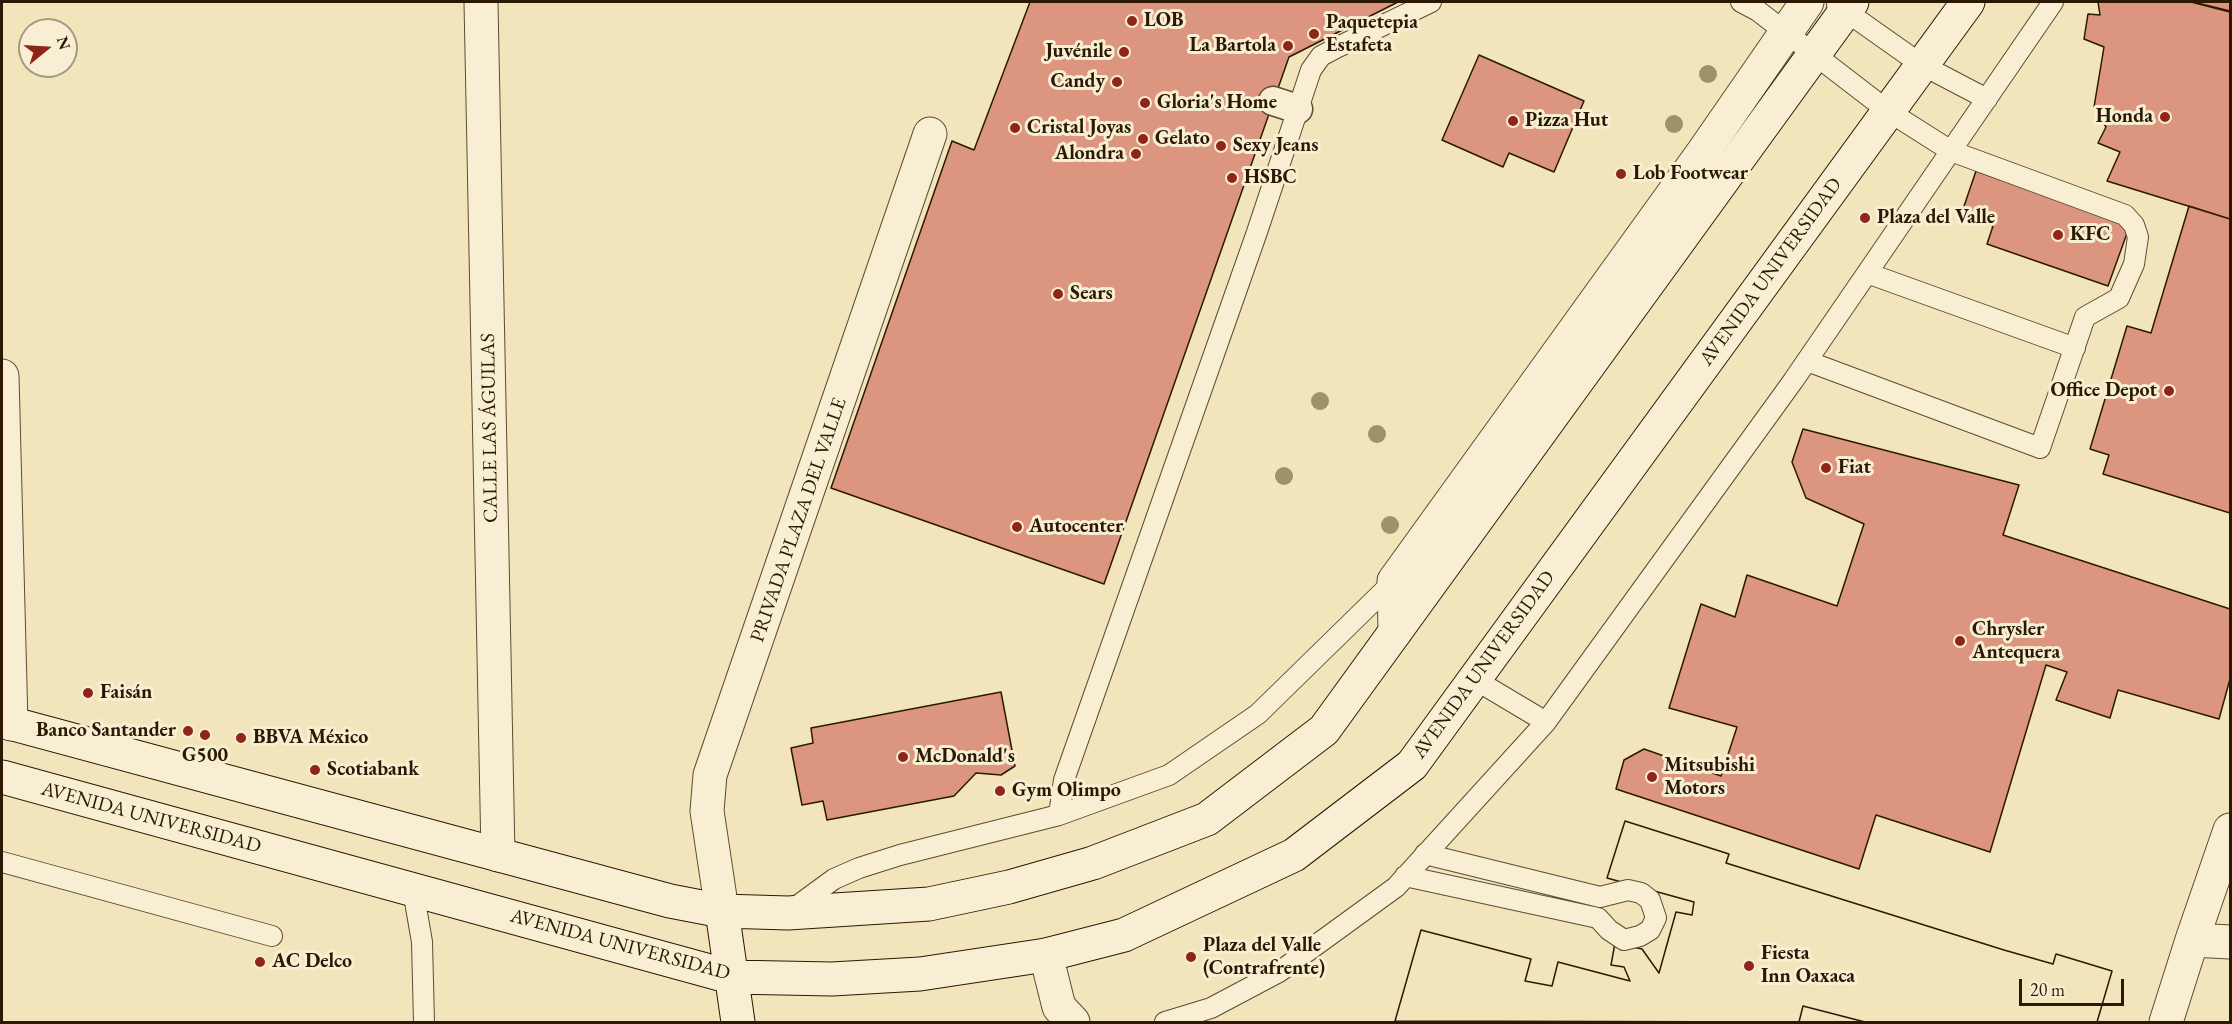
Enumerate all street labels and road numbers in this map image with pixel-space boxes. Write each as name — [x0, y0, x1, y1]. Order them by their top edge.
street label: AVENIDA UNIVERSIDAD — [1695, 173, 1847, 371]
street label: CALLE LAS ÁGUILAS — [476, 333, 504, 523]
street label: PRIVADA PLAZA DEL VALLE — [746, 395, 852, 645]
street label: AVENIDA UNIVERSIDAD — [1408, 566, 1560, 764]
street label: AVENIDA UNIVERSIDAD — [38, 777, 264, 859]
street label: AVENIDA UNIVERSIDAD — [507, 904, 733, 986]

